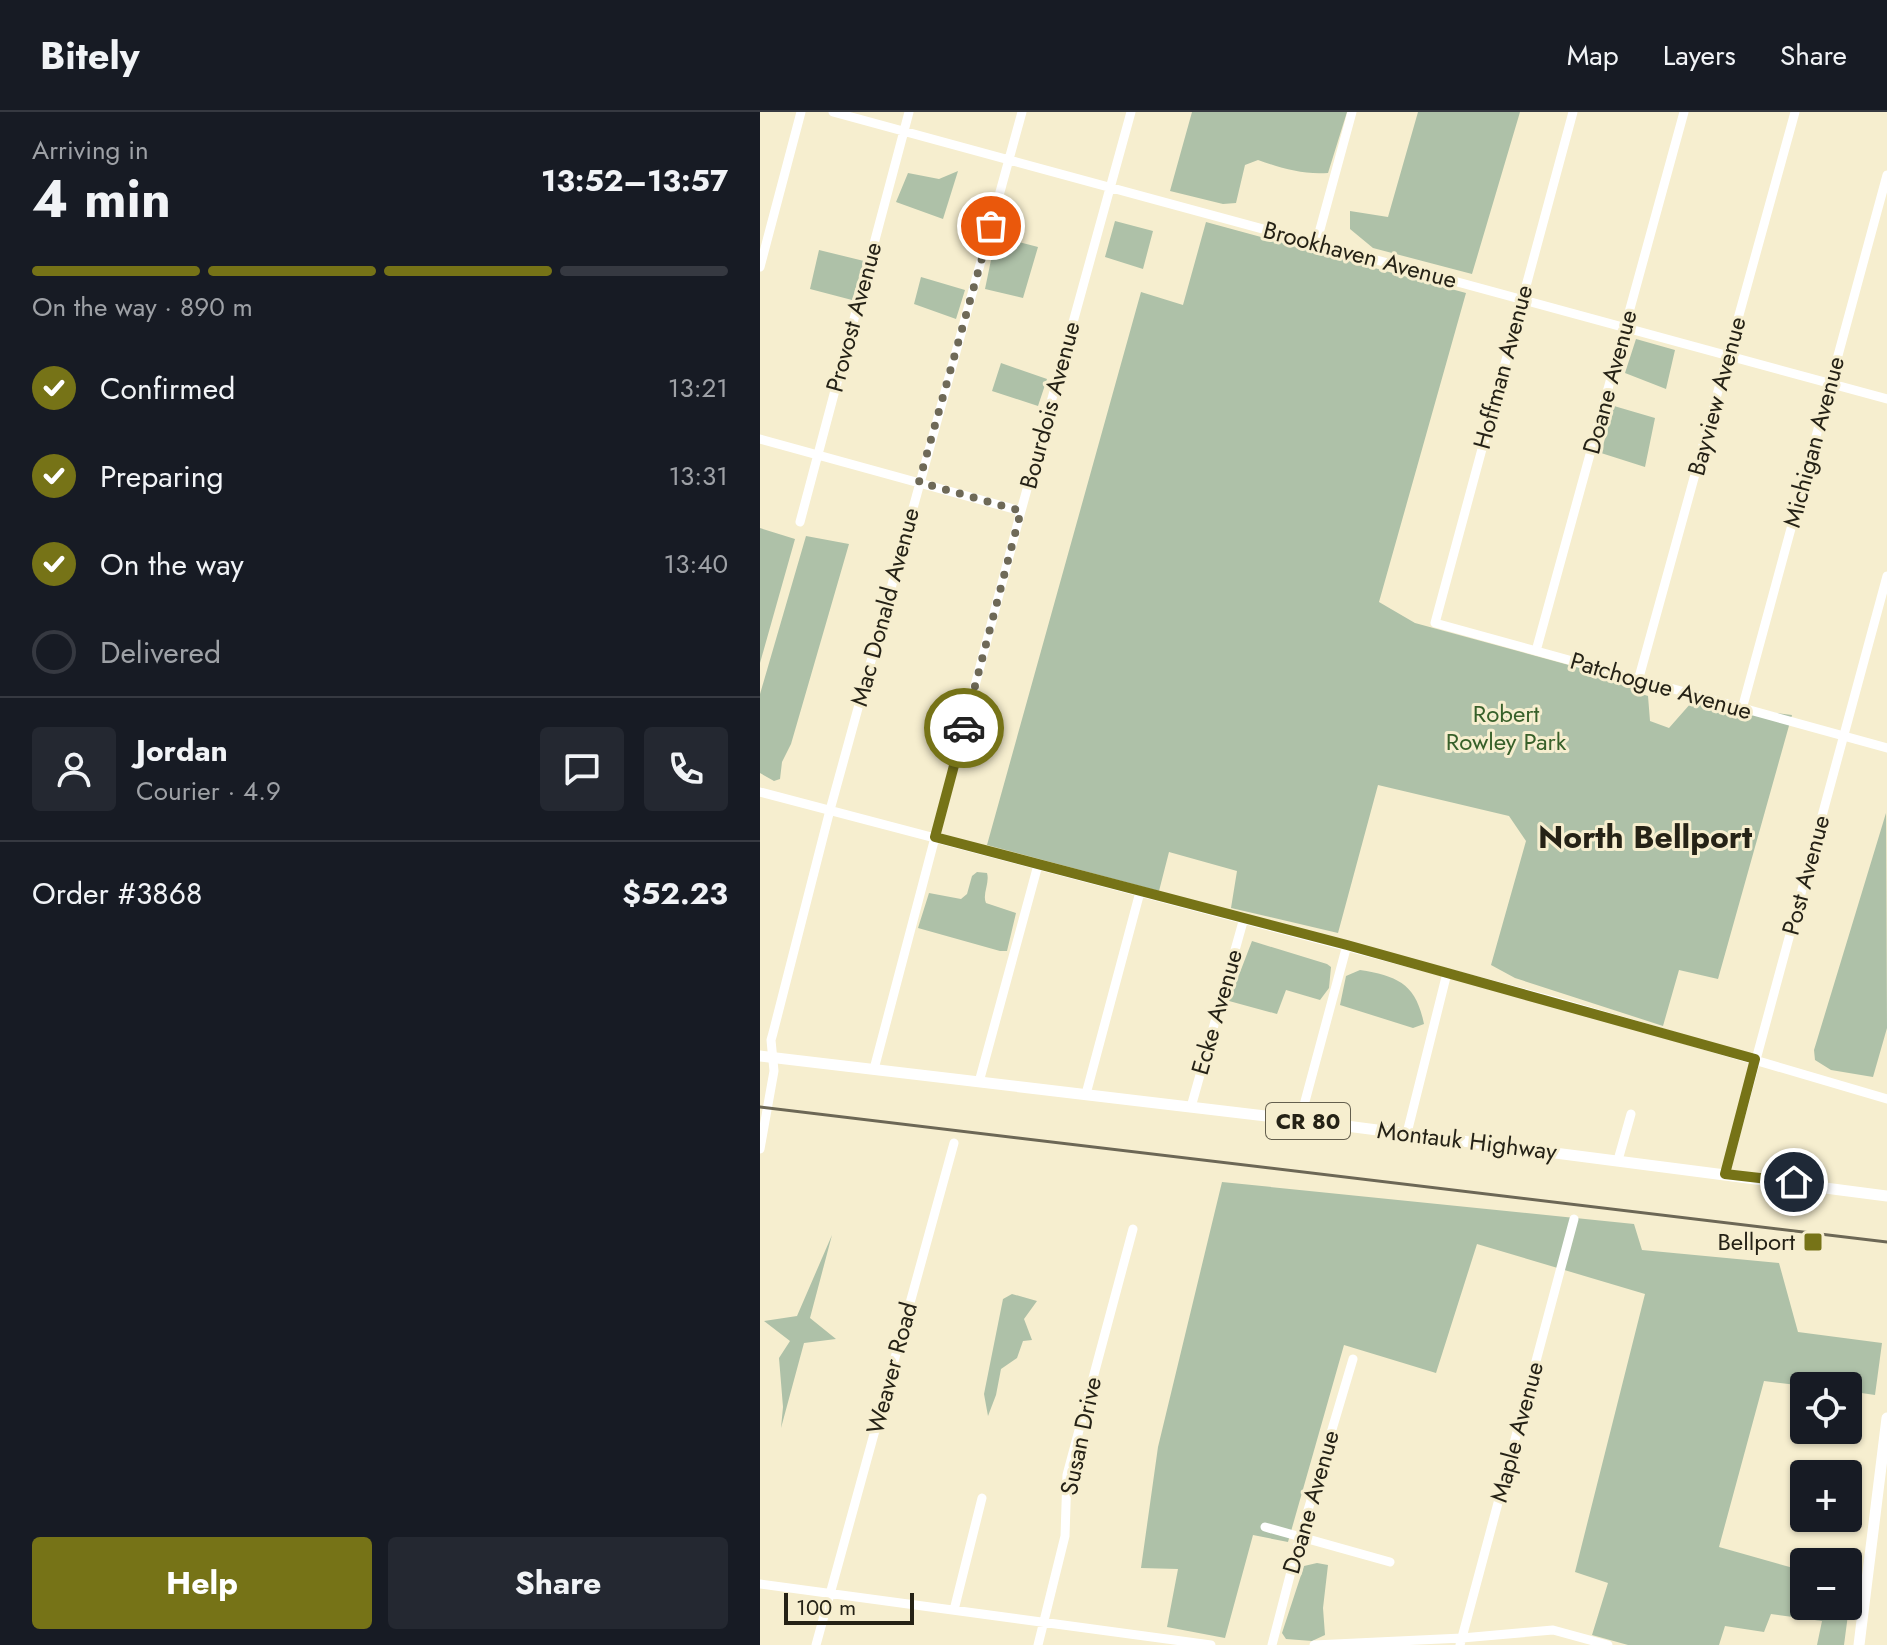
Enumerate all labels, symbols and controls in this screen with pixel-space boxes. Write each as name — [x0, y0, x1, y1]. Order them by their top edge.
text: Bitely — [40, 28, 140, 83]
text: Map — [1567, 35, 1619, 76]
text: Layers — [1663, 35, 1736, 76]
text: Share — [1780, 35, 1847, 76]
text: Arriving in — [32, 131, 149, 169]
text: 13:52–13:57 — [541, 159, 728, 202]
text: 4 min — [32, 161, 171, 237]
pin — [957, 192, 1025, 260]
icon: bag — [969, 204, 1013, 248]
street label: Brookhaven Avenue — [1259, 212, 1461, 297]
street label: Provost Avenue — [817, 238, 890, 396]
street label: Hoffman Avenue — [1464, 281, 1541, 453]
text: On the way · 890 m — [32, 288, 253, 326]
street label: Doane Avenue — [1573, 306, 1646, 458]
street label: Bayview Avenue — [1678, 313, 1755, 479]
street label: Bourdois Avenue — [1010, 317, 1089, 492]
street label: Michigan Avenue — [1774, 352, 1853, 531]
icon: check — [32, 366, 76, 410]
text: Confirmed — [100, 367, 235, 410]
text: 13:21 — [668, 369, 728, 407]
icon: check — [32, 454, 76, 498]
text: Preparing — [100, 455, 224, 498]
text: 13:31 — [668, 457, 728, 495]
street label: Mac Donald Avenue — [841, 504, 928, 710]
icon: check — [32, 542, 76, 586]
text: On the way — [100, 543, 244, 586]
text: 13:40 — [664, 545, 728, 583]
text: Delivered — [100, 631, 221, 674]
street label: Patchogue Avenue — [1566, 643, 1756, 728]
courier — [924, 688, 1004, 768]
park label: Robert Rowley Park — [1446, 696, 1567, 759]
icon: car — [942, 706, 986, 750]
button: person — [32, 727, 116, 811]
button: chat — [540, 727, 624, 811]
button: phone — [644, 727, 728, 811]
text: Jordan — [136, 729, 228, 772]
text: Courier · 4.9 — [136, 772, 281, 810]
street label: Post Avenue — [1773, 811, 1838, 939]
district label: North Bellport — [1538, 814, 1753, 860]
text: Order #3868 — [32, 872, 202, 915]
text: $52.23 — [622, 872, 728, 915]
street label: Ecke Avenue — [1182, 945, 1251, 1079]
road number: CR 80 — [1266, 1103, 1350, 1139]
street label: Montauk Highway — [1375, 1112, 1559, 1169]
pin — [1760, 1148, 1828, 1216]
icon: home — [1772, 1160, 1816, 1204]
place label: Bellport — [1717, 1224, 1795, 1259]
marker: Bellport — [1802, 1231, 1824, 1253]
street label: Weaver Road — [857, 1298, 926, 1438]
street label: Maple Avenue — [1481, 1358, 1552, 1506]
map controls — [1790, 1372, 1862, 1620]
button: locate — [1790, 1372, 1862, 1444]
street label: Susan Drive — [1051, 1374, 1110, 1498]
street label: Doane Avenue — [1273, 1426, 1348, 1578]
button: + — [1790, 1460, 1862, 1532]
button: Help — [32, 1537, 372, 1629]
button: Share — [388, 1537, 728, 1629]
button: − — [1790, 1548, 1862, 1620]
scale bar — [784, 1589, 914, 1625]
text: 100 m — [796, 1591, 856, 1623]

